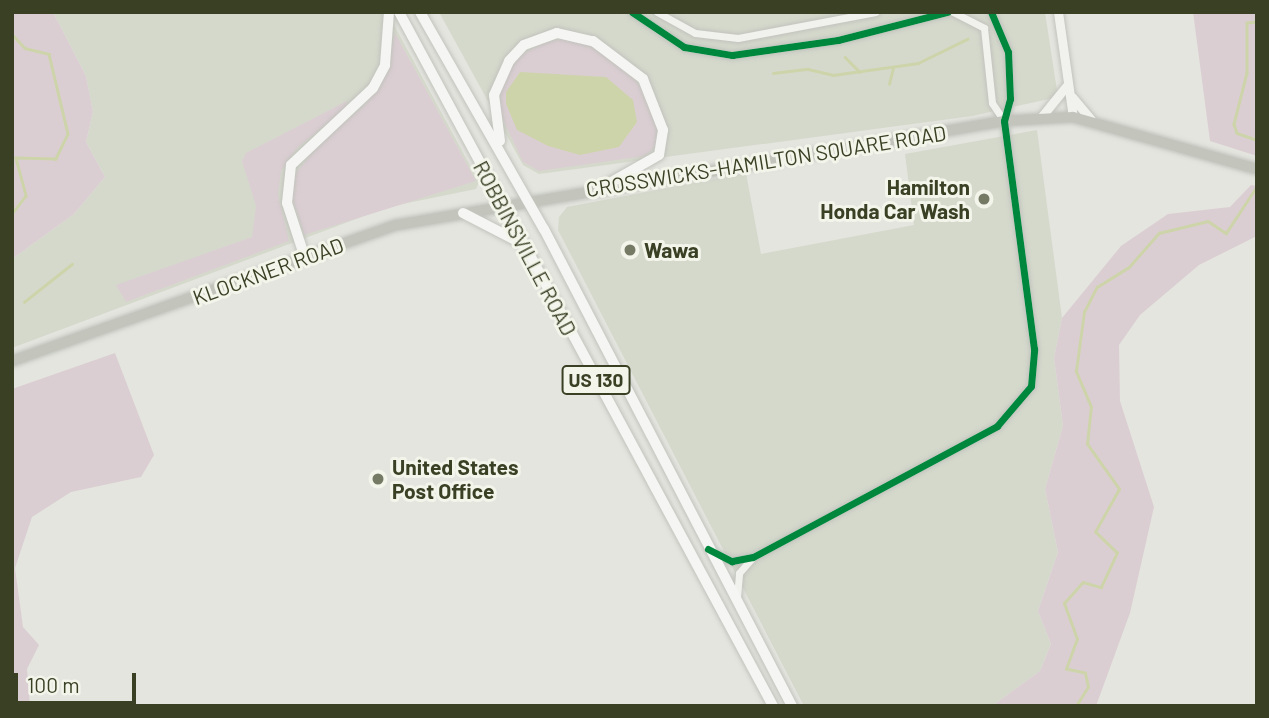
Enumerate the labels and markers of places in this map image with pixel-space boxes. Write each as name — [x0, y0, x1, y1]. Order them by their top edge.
place label: Hamilton Honda Car Wash — [820, 174, 970, 224]
marker: Hamilton Honda Car Wash — [976, 191, 992, 207]
place label: Wawa — [644, 237, 699, 263]
marker: Wawa — [622, 242, 638, 258]
place label: United States Post Office — [392, 454, 518, 504]
marker: United States Post Office — [370, 471, 386, 487]

